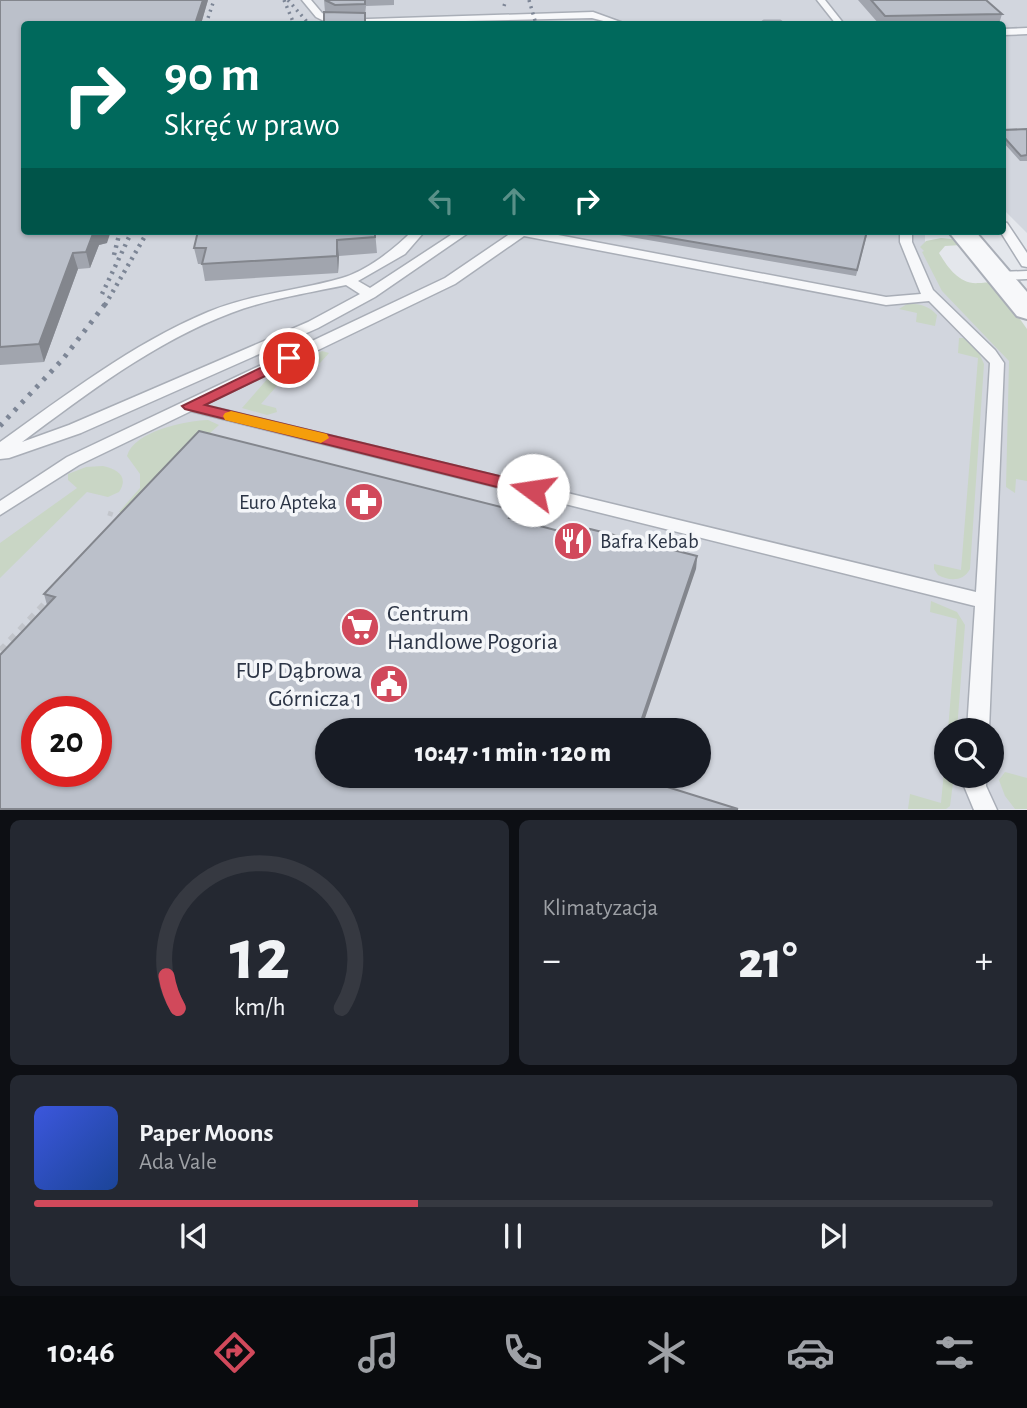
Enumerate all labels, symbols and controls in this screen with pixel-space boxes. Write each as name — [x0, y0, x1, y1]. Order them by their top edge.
icon: right — [49, 49, 140, 140]
text: 90 m — [164, 51, 260, 100]
text: Skręć w prawo — [164, 109, 340, 141]
icon: left — [422, 182, 460, 220]
icon: ahead — [495, 182, 533, 220]
icon: right — [568, 182, 606, 220]
pin — [259, 328, 319, 388]
icon: arrive — [270, 339, 308, 377]
position arrow — [496, 453, 570, 527]
pharmacy icon: Euro Apteka — [343, 481, 385, 523]
place label: Euro Apteka — [239, 492, 337, 513]
restaurant icon: Bafra Kebab — [552, 520, 594, 562]
place label: Bafra Kebab — [600, 531, 699, 552]
place label: Centrum Handlowe Pogoria — [387, 602, 558, 654]
supermarket icon: Centrum Handlowe Pogoria — [339, 606, 381, 648]
place label: FUP Dąbrowa Górnicza 1 — [235, 659, 362, 711]
public building icon: FUP Dąbrowa Górnicza 1 — [368, 663, 410, 705]
speed limit sign: 20 — [21, 696, 112, 787]
map controls — [934, 718, 1004, 788]
button: search — [934, 718, 1004, 788]
text: 10:47 · 1 min · 120 m — [415, 740, 611, 766]
text: Klimatyzacja — [543, 897, 658, 920]
text: 12 — [229, 921, 290, 994]
text: 21° — [738, 935, 797, 987]
text: − — [543, 942, 561, 980]
text: + — [975, 942, 993, 980]
text: km/h — [233, 995, 285, 1020]
text: Paper Moons — [139, 1120, 274, 1146]
text: Ada Vale — [139, 1151, 217, 1174]
icon: previous — [175, 1217, 213, 1255]
icon: pause — [494, 1217, 532, 1255]
icon: next — [814, 1217, 852, 1255]
icon: directions — [210, 1328, 259, 1377]
icon: music — [354, 1328, 403, 1377]
icon: phone — [498, 1328, 547, 1377]
icon: climate — [642, 1328, 691, 1377]
icon: car — [786, 1328, 835, 1377]
icon: filters — [930, 1328, 979, 1377]
text: 10:46 — [48, 1336, 115, 1368]

